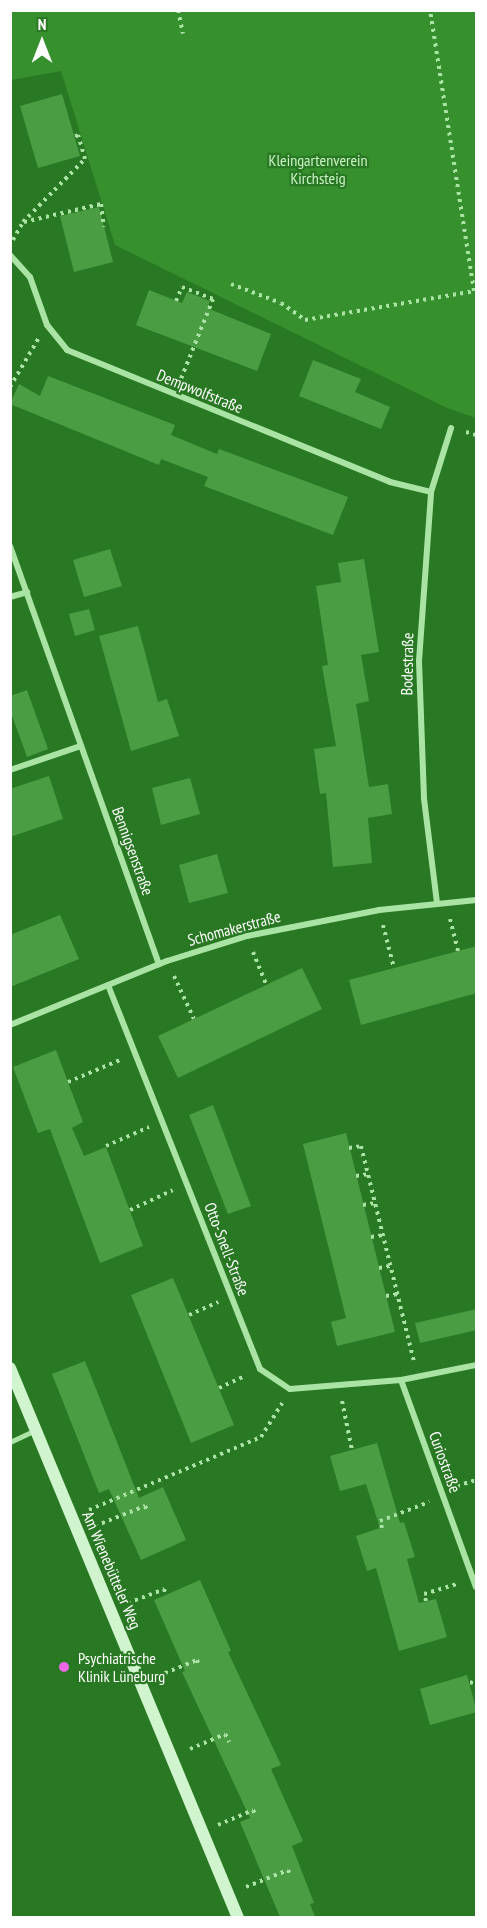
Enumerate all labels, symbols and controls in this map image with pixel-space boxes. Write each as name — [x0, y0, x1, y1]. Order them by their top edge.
north arrow — [12, 12, 72, 72]
text: N — [38, 14, 46, 34]
park label: Kleingartenverein Kirchsteig — [268, 150, 368, 188]
street label: Dempwolfstraße — [154, 365, 246, 417]
street label: Bodestraße — [397, 632, 417, 696]
street label: Bennigsenstraße — [108, 804, 158, 898]
street label: Schomakerstraße — [185, 906, 283, 950]
street label: Otto-Snell-Straße — [200, 1200, 254, 1298]
street label: Curiostraße — [425, 1429, 465, 1495]
street label: Am Wienebütteler Weg — [78, 1508, 146, 1632]
place label: Psychiatrische Klinik Lüneburg — [78, 1648, 166, 1686]
marker: Psychiatrische Klinik Lüneburg — [55, 1658, 73, 1676]

